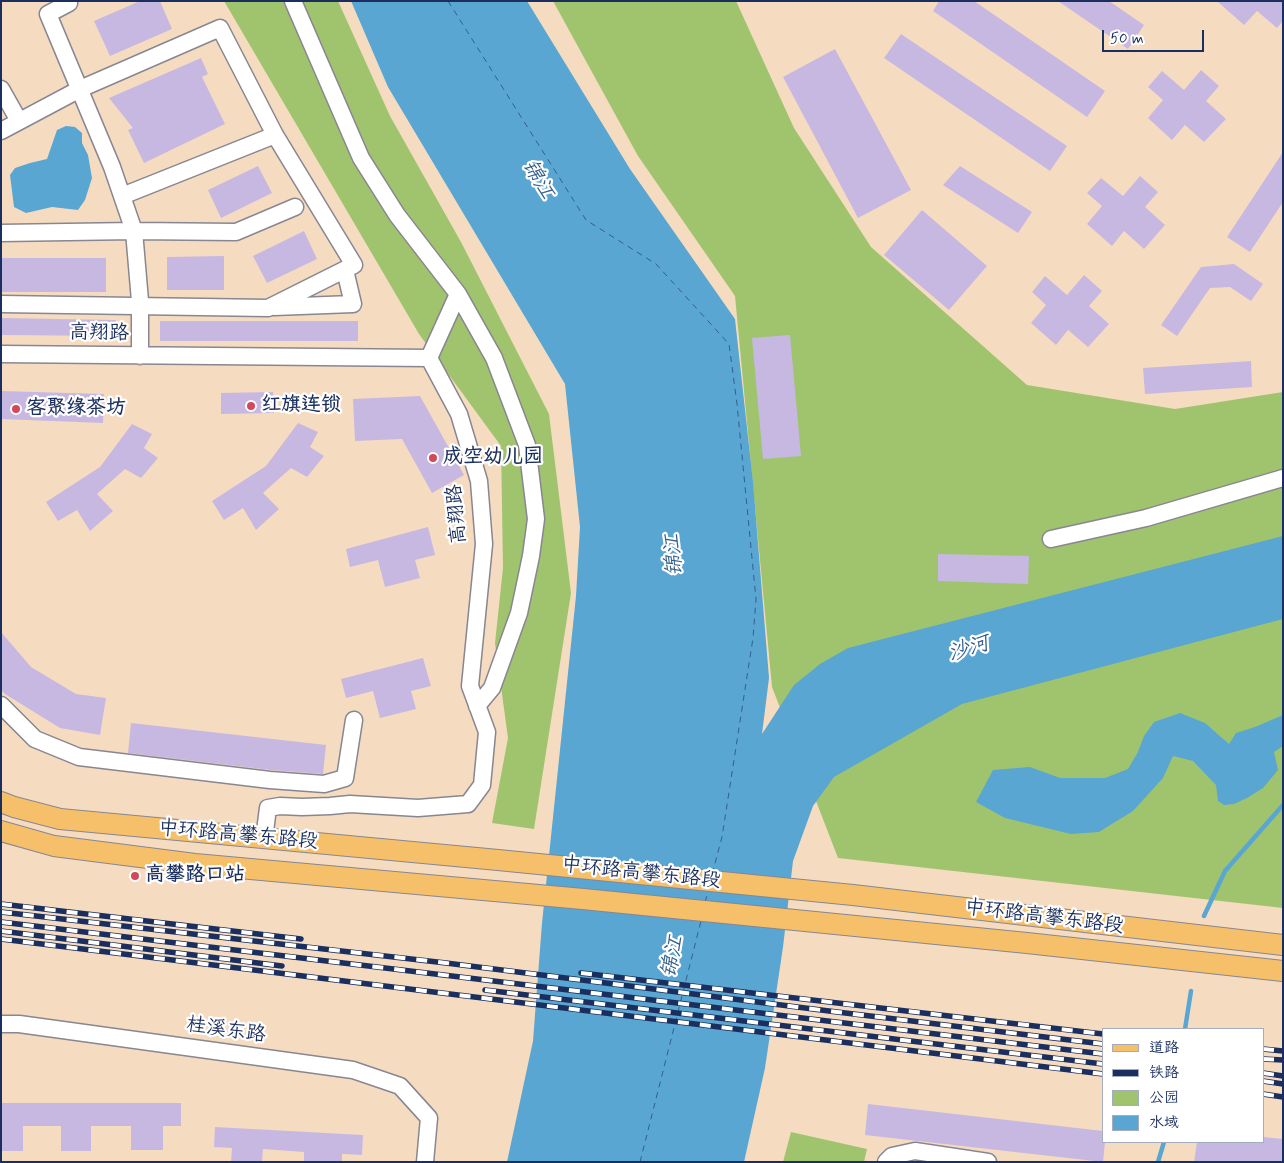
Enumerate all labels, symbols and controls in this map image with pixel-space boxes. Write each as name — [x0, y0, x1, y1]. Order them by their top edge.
scale bar — [1104, 20, 1206, 52]
text: 50 m — [1110, 29, 1144, 49]
water label: 锦江 — [515, 156, 559, 204]
street label: 高翔路 — [69, 321, 129, 347]
place label: 红旗连锁 — [261, 394, 341, 418]
place label: 客聚缘茶坊 — [26, 397, 126, 421]
marker: 红旗连锁 — [245, 400, 257, 412]
marker: 客聚缘茶坊 — [10, 403, 22, 415]
place label: 成空幼儿园 — [443, 446, 543, 470]
marker: 成空幼儿园 — [427, 452, 439, 464]
street label: 高翔路 — [443, 483, 473, 545]
water label: 锦江 — [661, 533, 689, 577]
water label: 沙河 — [945, 632, 993, 668]
street label: 中环路高攀东路段 — [157, 817, 319, 855]
street label: 中环路高攀东路段 — [560, 854, 722, 894]
place label: 高攀路口站 — [145, 864, 245, 888]
marker: 高攀路口站 — [129, 870, 141, 882]
street label: 中环路高攀东路段 — [963, 896, 1125, 940]
water label: 锦江 — [658, 934, 690, 980]
street label: 桂溪东路 — [185, 1014, 267, 1048]
legend — [1102, 1028, 1264, 1143]
text: 道路 — [1149, 1038, 1179, 1058]
text: 铁路 — [1149, 1063, 1179, 1083]
text: 公园 — [1149, 1088, 1179, 1108]
text: 水域 — [1149, 1113, 1179, 1133]

